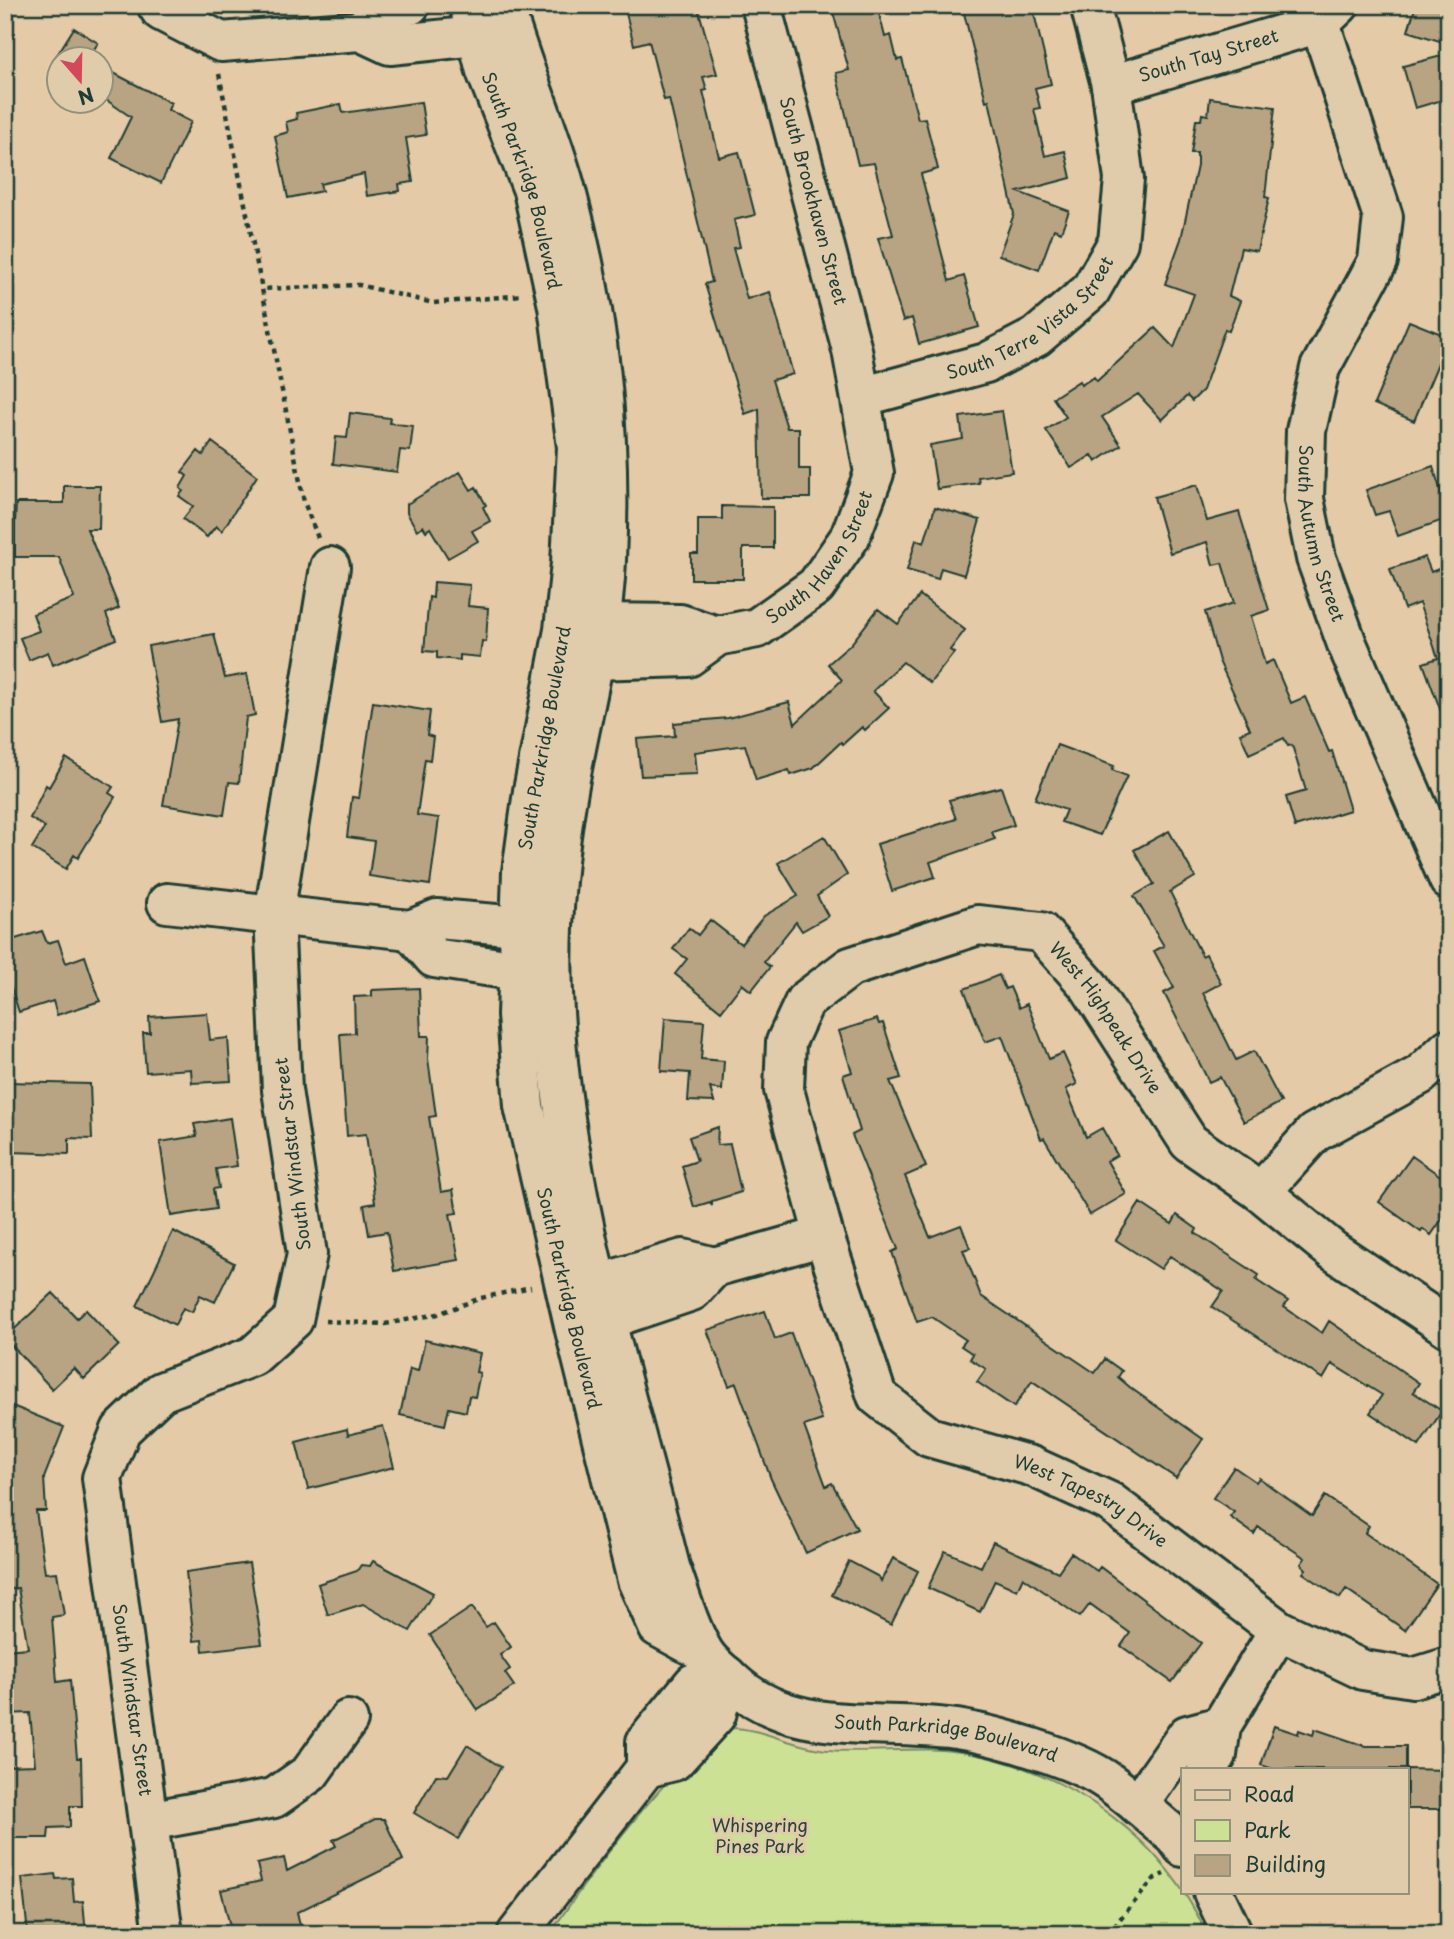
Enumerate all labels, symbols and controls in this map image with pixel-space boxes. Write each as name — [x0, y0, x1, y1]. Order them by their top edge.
street label: South Tay Street — [1135, 21, 1281, 88]
north arrow — [46, 46, 116, 116]
street label: South Parkridge Boulevard — [476, 68, 569, 292]
text: N — [74, 81, 98, 113]
street label: South Brookhaven Street — [774, 94, 855, 308]
street label: South Terre Vista Street — [943, 251, 1119, 385]
street label: South Autumn Street — [1292, 444, 1353, 625]
street label: South Haven Street — [760, 486, 878, 630]
street label: South Parkridge Boulevard — [511, 624, 577, 852]
street label: West Highpeak Drive — [1044, 935, 1169, 1098]
street label: South Windstar Street — [266, 1056, 317, 1252]
street label: South Parkridge Boulevard — [531, 1185, 609, 1412]
street label: West Tapestry Drive — [1011, 1447, 1174, 1553]
street label: South Windstar Street — [107, 1602, 160, 1798]
street label: South Parkridge Boulevard — [833, 1707, 1062, 1768]
legend — [1181, 1768, 1408, 1894]
text: Road — [1244, 1777, 1295, 1809]
park label: Whispering Pines Park — [712, 1811, 808, 1859]
text: Park — [1244, 1813, 1291, 1845]
text: Building — [1244, 1847, 1326, 1879]

